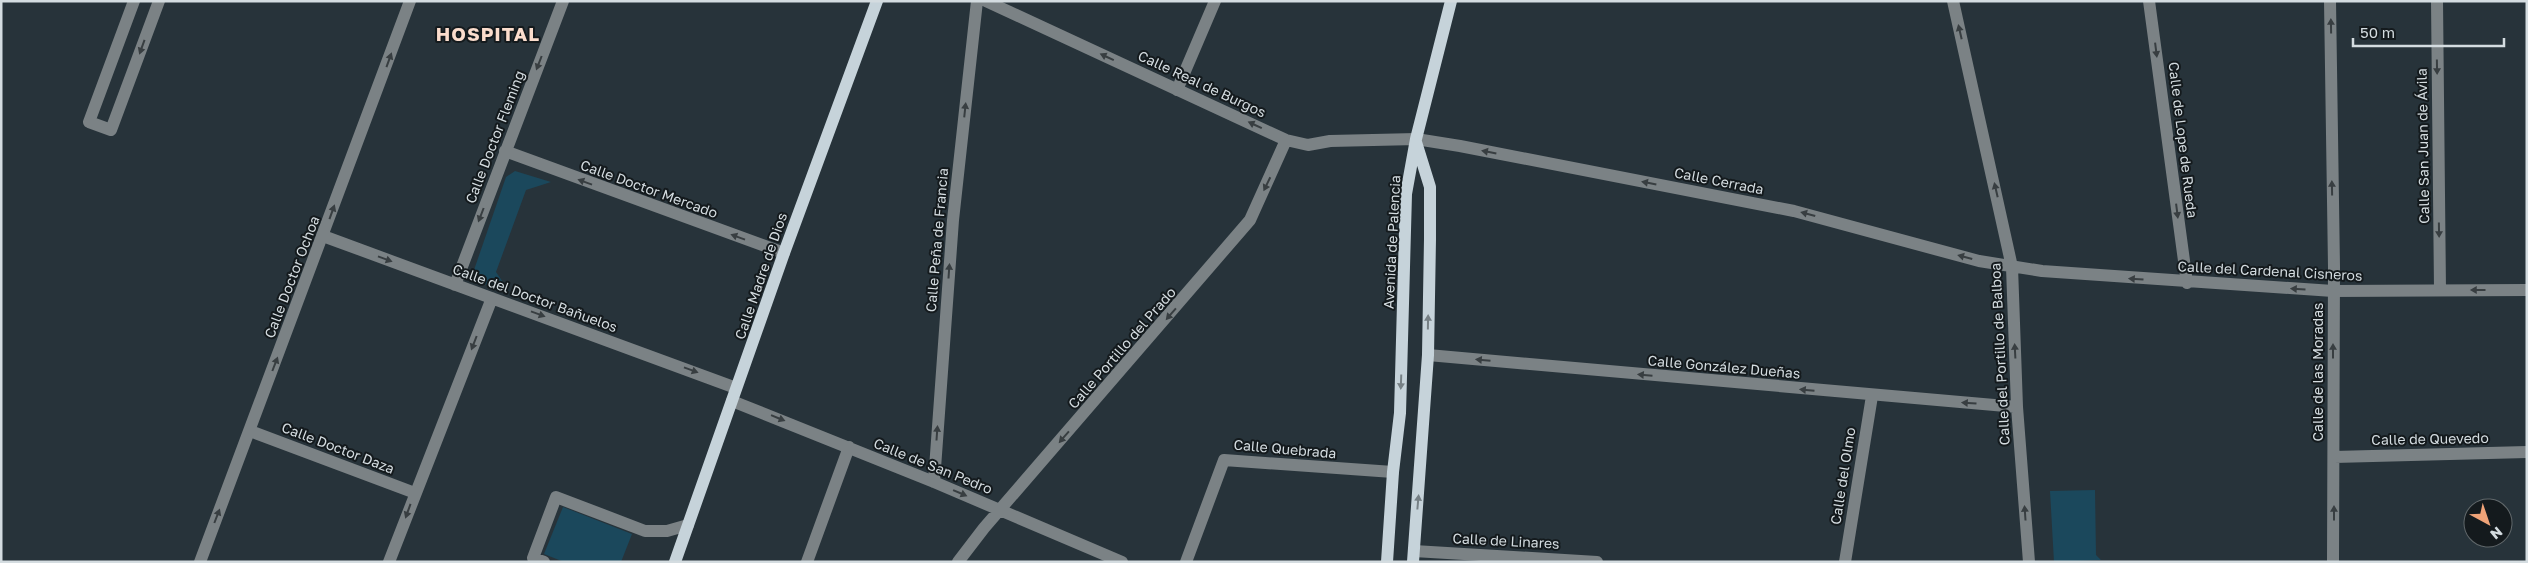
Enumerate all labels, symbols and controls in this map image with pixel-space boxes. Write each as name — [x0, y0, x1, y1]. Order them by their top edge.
scale bar — [2353, 15, 2504, 47]
one-way arrow — [2326, 17, 2334, 33]
district label: HOSPITAL — [436, 22, 540, 45]
text: 50 m — [2360, 23, 2395, 41]
one-way arrow — [1956, 24, 1964, 39]
one-way arrow — [138, 40, 146, 55]
one-way arrow — [2152, 42, 2160, 58]
street label: Calle Real de Burgos — [1136, 46, 1269, 121]
one-way arrow — [385, 52, 393, 67]
one-way arrow — [1100, 53, 1114, 61]
one-way arrow — [535, 56, 543, 70]
one-way arrow — [2434, 60, 2442, 76]
street label: Calle de Lope de Rueda — [2165, 61, 2202, 219]
street label: Calle Doctor Fleming — [461, 68, 528, 206]
street label: Calle San Juan de Ávila — [2413, 68, 2432, 224]
one-way arrow — [961, 101, 969, 117]
one-way arrow — [1248, 121, 1262, 129]
one-way arrow — [1481, 147, 1497, 155]
street label: Calle Doctor Mercado — [578, 156, 720, 221]
street label: Calle Cerrada — [1673, 164, 1765, 198]
street label: Calle Peña de Francia — [922, 167, 951, 313]
street label: Avenida de Palencia — [1380, 175, 1403, 309]
one-way arrow — [578, 177, 593, 185]
one-way arrow — [1263, 177, 1271, 191]
one-way arrow — [1640, 178, 1656, 186]
one-way arrow — [2328, 180, 2336, 196]
one-way arrow — [1992, 183, 2000, 198]
one-way arrow — [2173, 203, 2181, 219]
one-way arrow — [328, 204, 336, 219]
one-way arrow — [477, 207, 484, 222]
street label: Calle Madre de Dios — [731, 210, 790, 341]
one-way arrow — [1800, 210, 1815, 218]
street label: Calle Doctor Ochoa — [260, 213, 323, 340]
one-way arrow — [2435, 222, 2443, 238]
one-way arrow — [730, 233, 745, 241]
one-way arrow — [1957, 253, 1972, 261]
one-way arrow — [378, 256, 393, 263]
street label: Calle del Cardenal Cisneros — [2177, 257, 2363, 284]
street label: Calle del Doctor Bañuelos — [450, 260, 620, 335]
street label: Calle del Portillo de Balboa — [1986, 262, 2013, 446]
one-way arrow — [945, 263, 953, 279]
one-way arrow — [2128, 274, 2144, 282]
street label: Calle Portillo del Prado — [1064, 284, 1179, 412]
one-way arrow — [2290, 285, 2306, 293]
one-way arrow — [2470, 286, 2486, 294]
street label: Calle de las Moradas — [2309, 302, 2326, 442]
one-way arrow — [1165, 308, 1177, 320]
one-way arrow — [531, 310, 546, 318]
one-way arrow — [1425, 314, 1433, 330]
one-way arrow — [470, 336, 478, 351]
one-way arrow — [2329, 342, 2337, 358]
one-way arrow — [2010, 343, 2018, 359]
street label: Calle González Dueñas — [1647, 351, 1801, 382]
one-way arrow — [1475, 356, 1491, 364]
one-way arrow — [272, 357, 279, 372]
one-way arrow — [683, 367, 698, 374]
one-way arrow — [1637, 371, 1653, 379]
one-way arrow — [1397, 374, 1405, 390]
one-way arrow — [1799, 386, 1815, 394]
one-way arrow — [1961, 399, 1977, 407]
one-way arrow — [770, 415, 785, 422]
street label: Calle Doctor Daza — [279, 418, 397, 477]
one-way arrow — [934, 425, 942, 441]
street label: Calle del Olmo — [1826, 426, 1859, 526]
street label: Calle de Quevedo — [2371, 429, 2489, 448]
one-way arrow — [1059, 430, 1070, 443]
street label: Calle de San Pedro — [871, 434, 995, 497]
street label: Calle Quebrada — [1233, 436, 1337, 461]
one-way arrow — [953, 489, 968, 497]
one-way arrow — [1414, 494, 1422, 510]
north arrow — [2463, 498, 2513, 548]
one-way arrow — [404, 503, 411, 518]
one-way arrow — [2021, 505, 2029, 521]
one-way arrow — [2330, 505, 2338, 521]
one-way arrow — [213, 508, 221, 523]
text: N — [2487, 523, 2506, 543]
street label: Calle de Linares — [1452, 529, 1560, 552]

